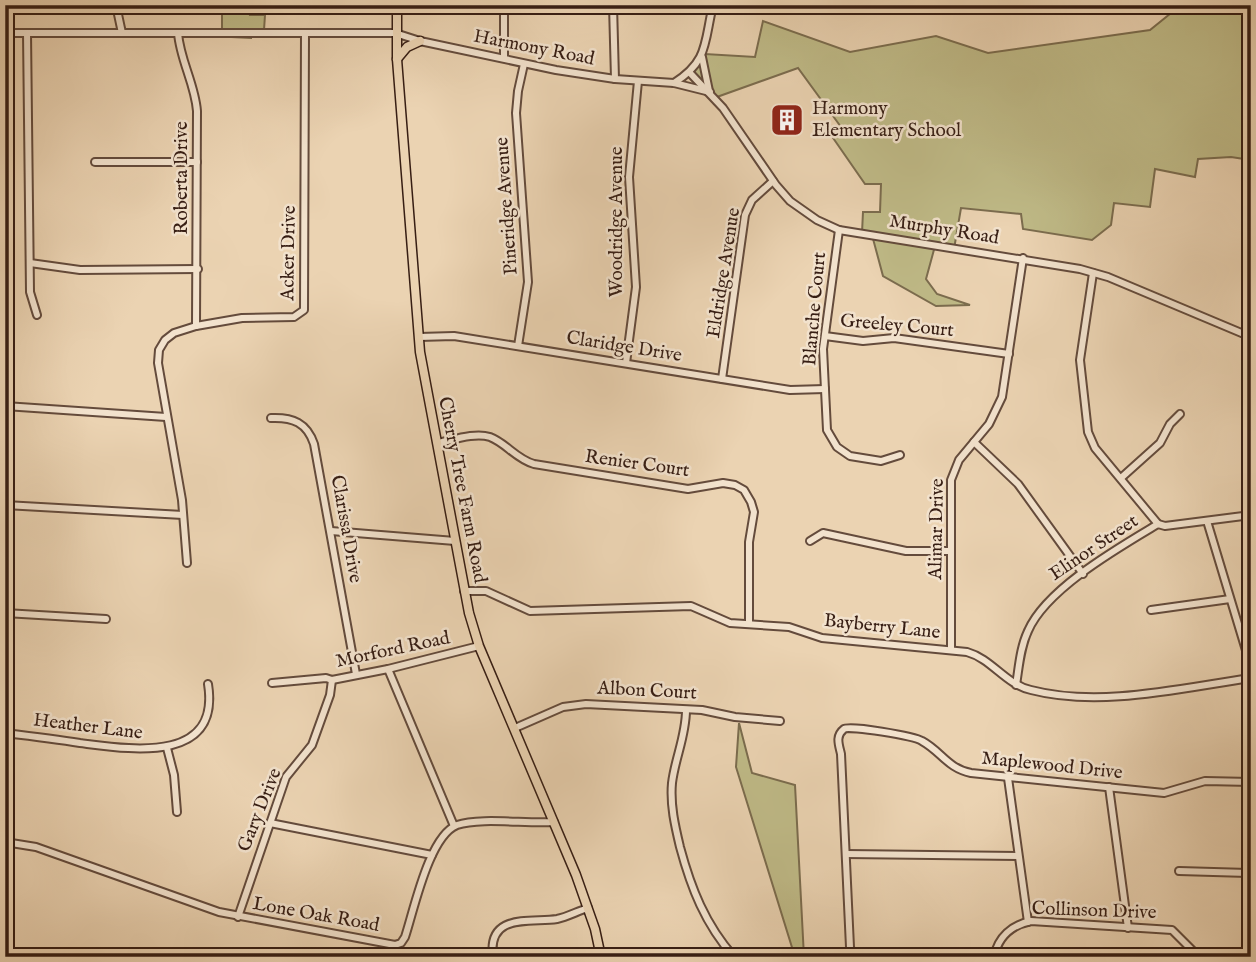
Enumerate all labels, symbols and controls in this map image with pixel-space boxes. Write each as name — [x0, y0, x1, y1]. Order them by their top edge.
street label: Harmony Road — [471, 25, 597, 72]
place label: Harmony Elementary School — [812, 97, 962, 143]
building icon: Harmony Elementary School — [768, 101, 806, 139]
street label: Roberta Drive — [170, 121, 194, 235]
street label: Pineridge Avenue — [490, 136, 524, 276]
street label: Woodridge Avenue — [605, 146, 629, 298]
street label: Acker Drive — [276, 205, 302, 302]
street label: Eldridge Avenue — [702, 206, 746, 340]
street label: Murphy Road — [887, 209, 1002, 251]
street label: Blanche Court — [798, 251, 832, 367]
street label: Greeley Court — [839, 309, 955, 343]
street label: Claridge Drive — [565, 326, 684, 368]
street label: Cherry Tree Farm Road — [432, 395, 492, 586]
street label: Renier Court — [583, 445, 691, 483]
street label: Clarissa Drive — [325, 473, 367, 585]
street label: Alimar Drive — [924, 478, 950, 581]
street label: Elinor Street — [1045, 509, 1143, 586]
street label: Bayberry Lane — [823, 609, 942, 645]
street label: Morford Road — [334, 626, 453, 674]
street label: Albon Court — [596, 676, 698, 706]
street label: Heather Lane — [32, 708, 144, 746]
street label: Maplewood Drive — [980, 747, 1124, 785]
street label: Gary Drive — [232, 764, 288, 855]
street label: Lone Oak Road — [251, 892, 382, 938]
street label: Collinson Drive — [1031, 897, 1157, 925]

